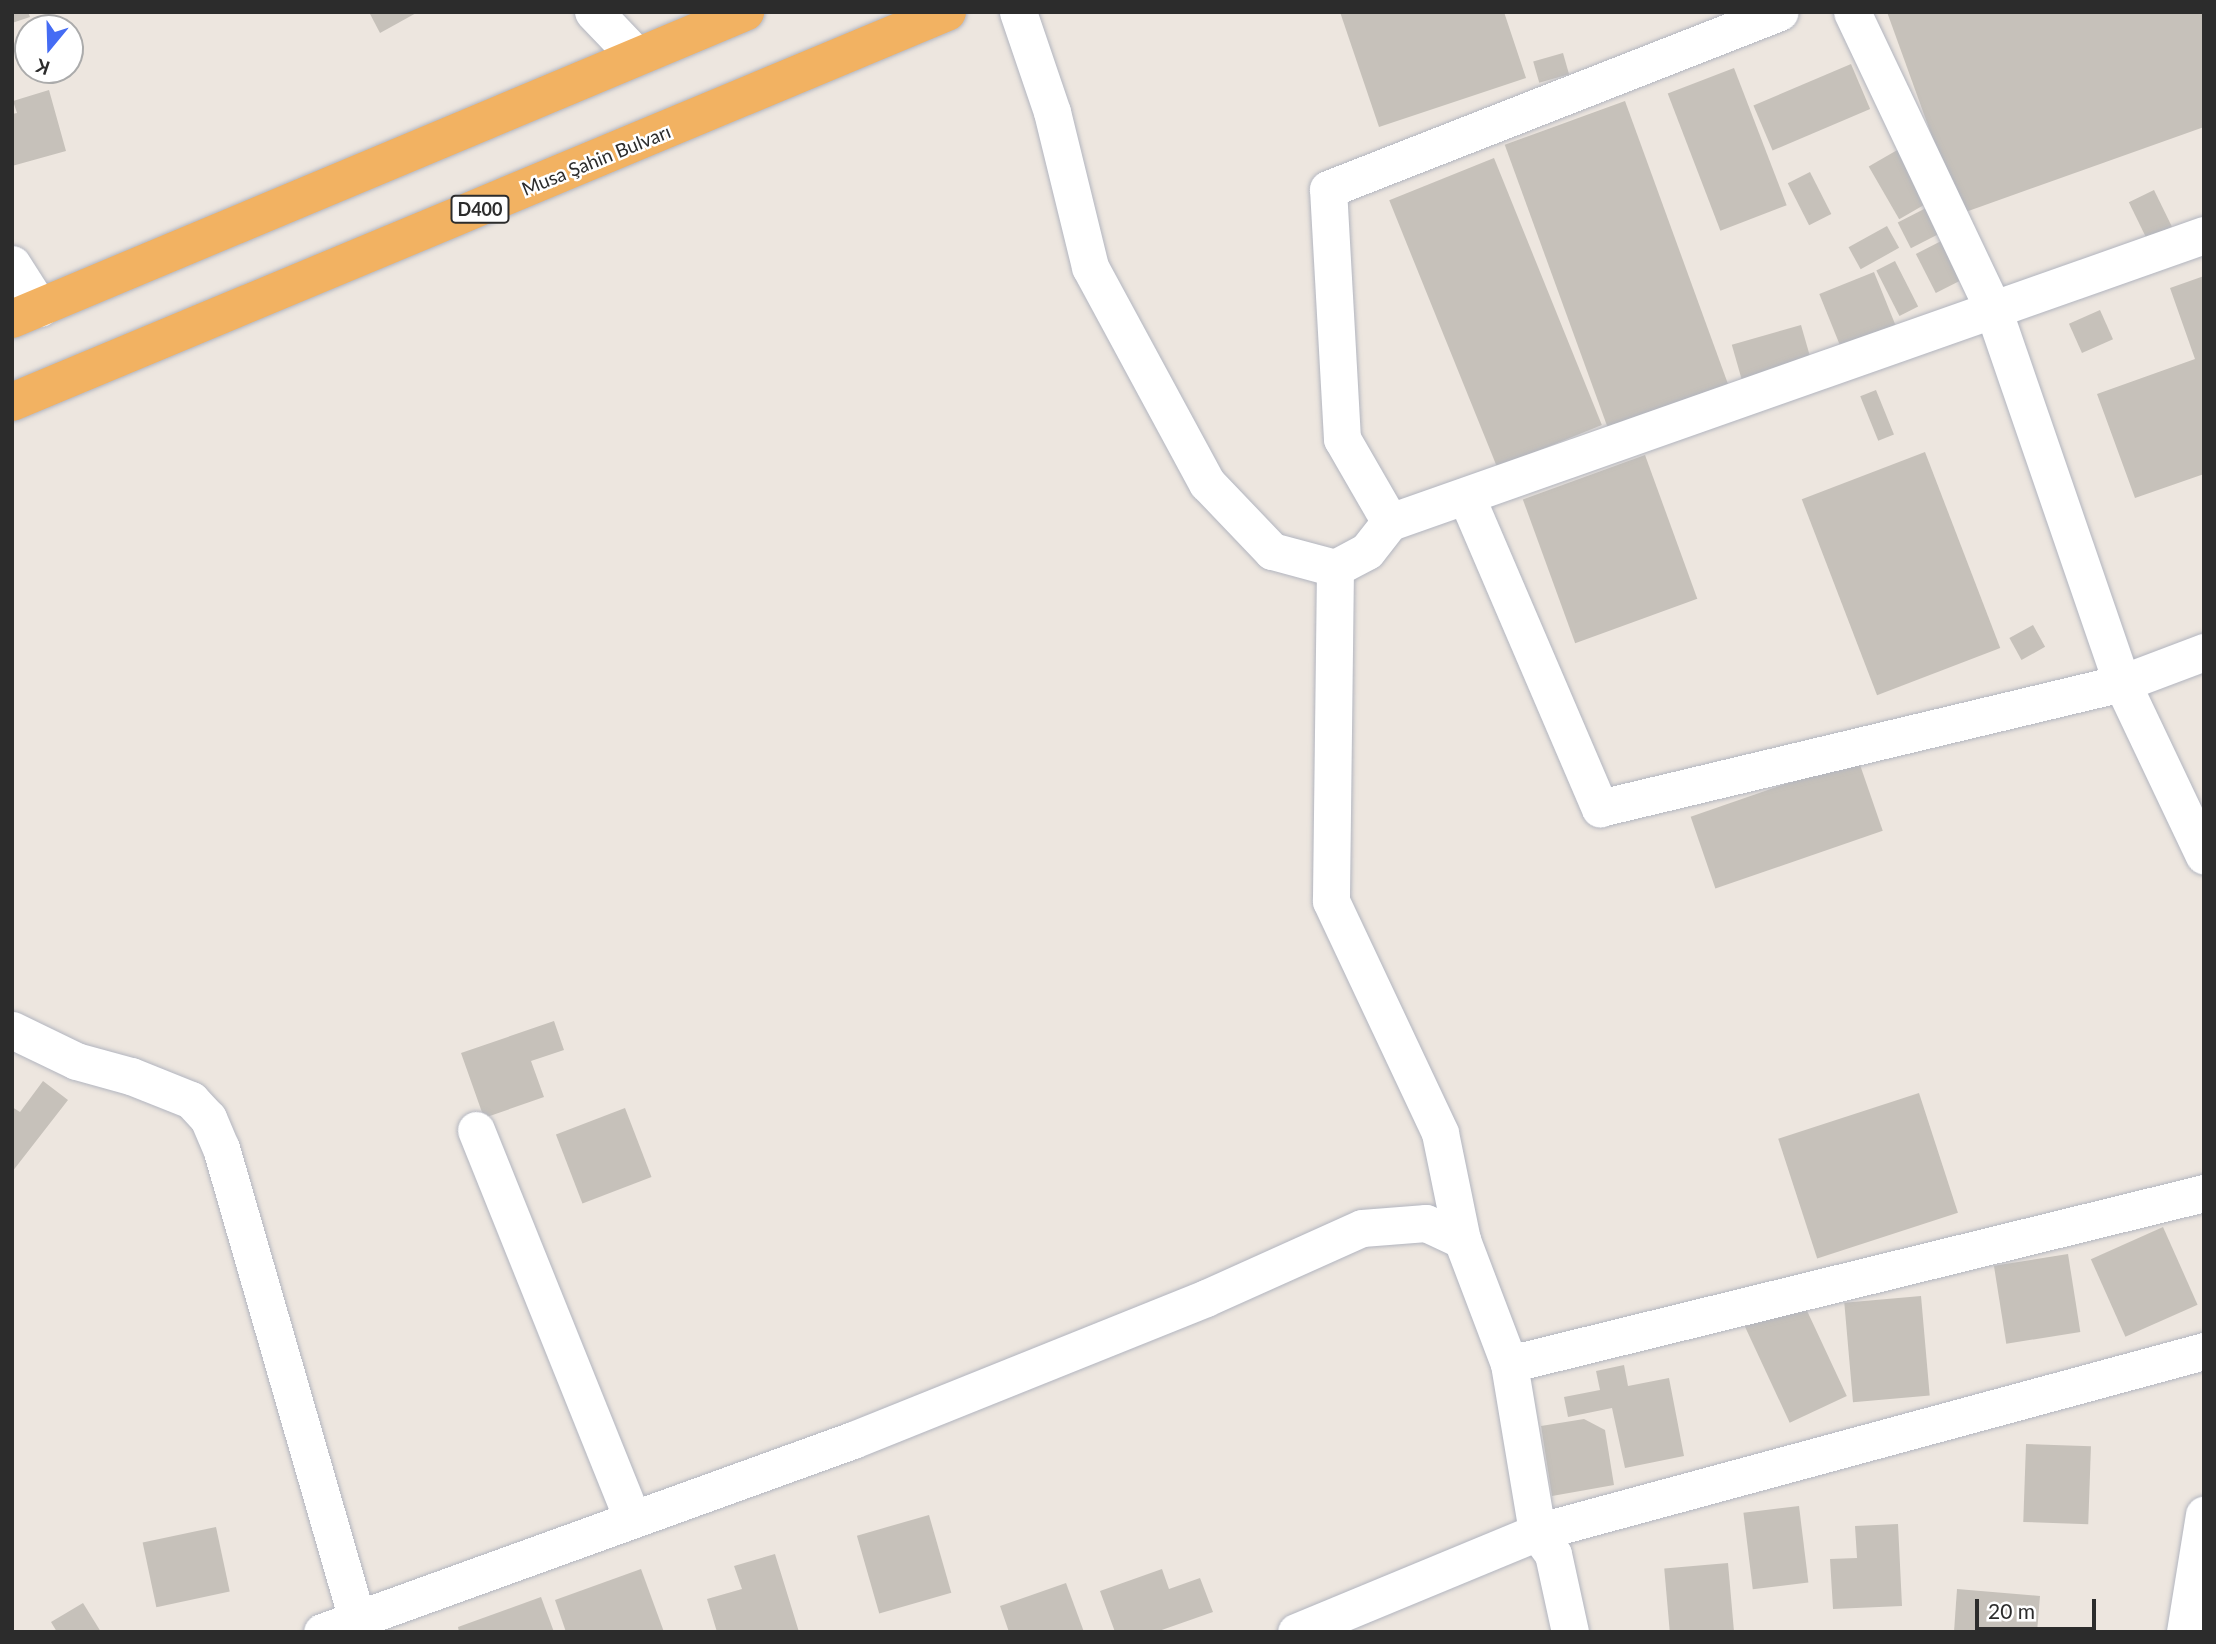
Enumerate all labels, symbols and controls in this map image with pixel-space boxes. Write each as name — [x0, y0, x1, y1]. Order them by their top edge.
north arrow — [14, 14, 84, 84]
text: K — [33, 54, 53, 80]
street label: Musa Şahin Bulvarı — [518, 120, 674, 200]
road number: D400 — [450, 194, 510, 224]
scale bar — [1978, 1584, 2099, 1628]
text: 20 m — [1988, 1598, 2035, 1623]

